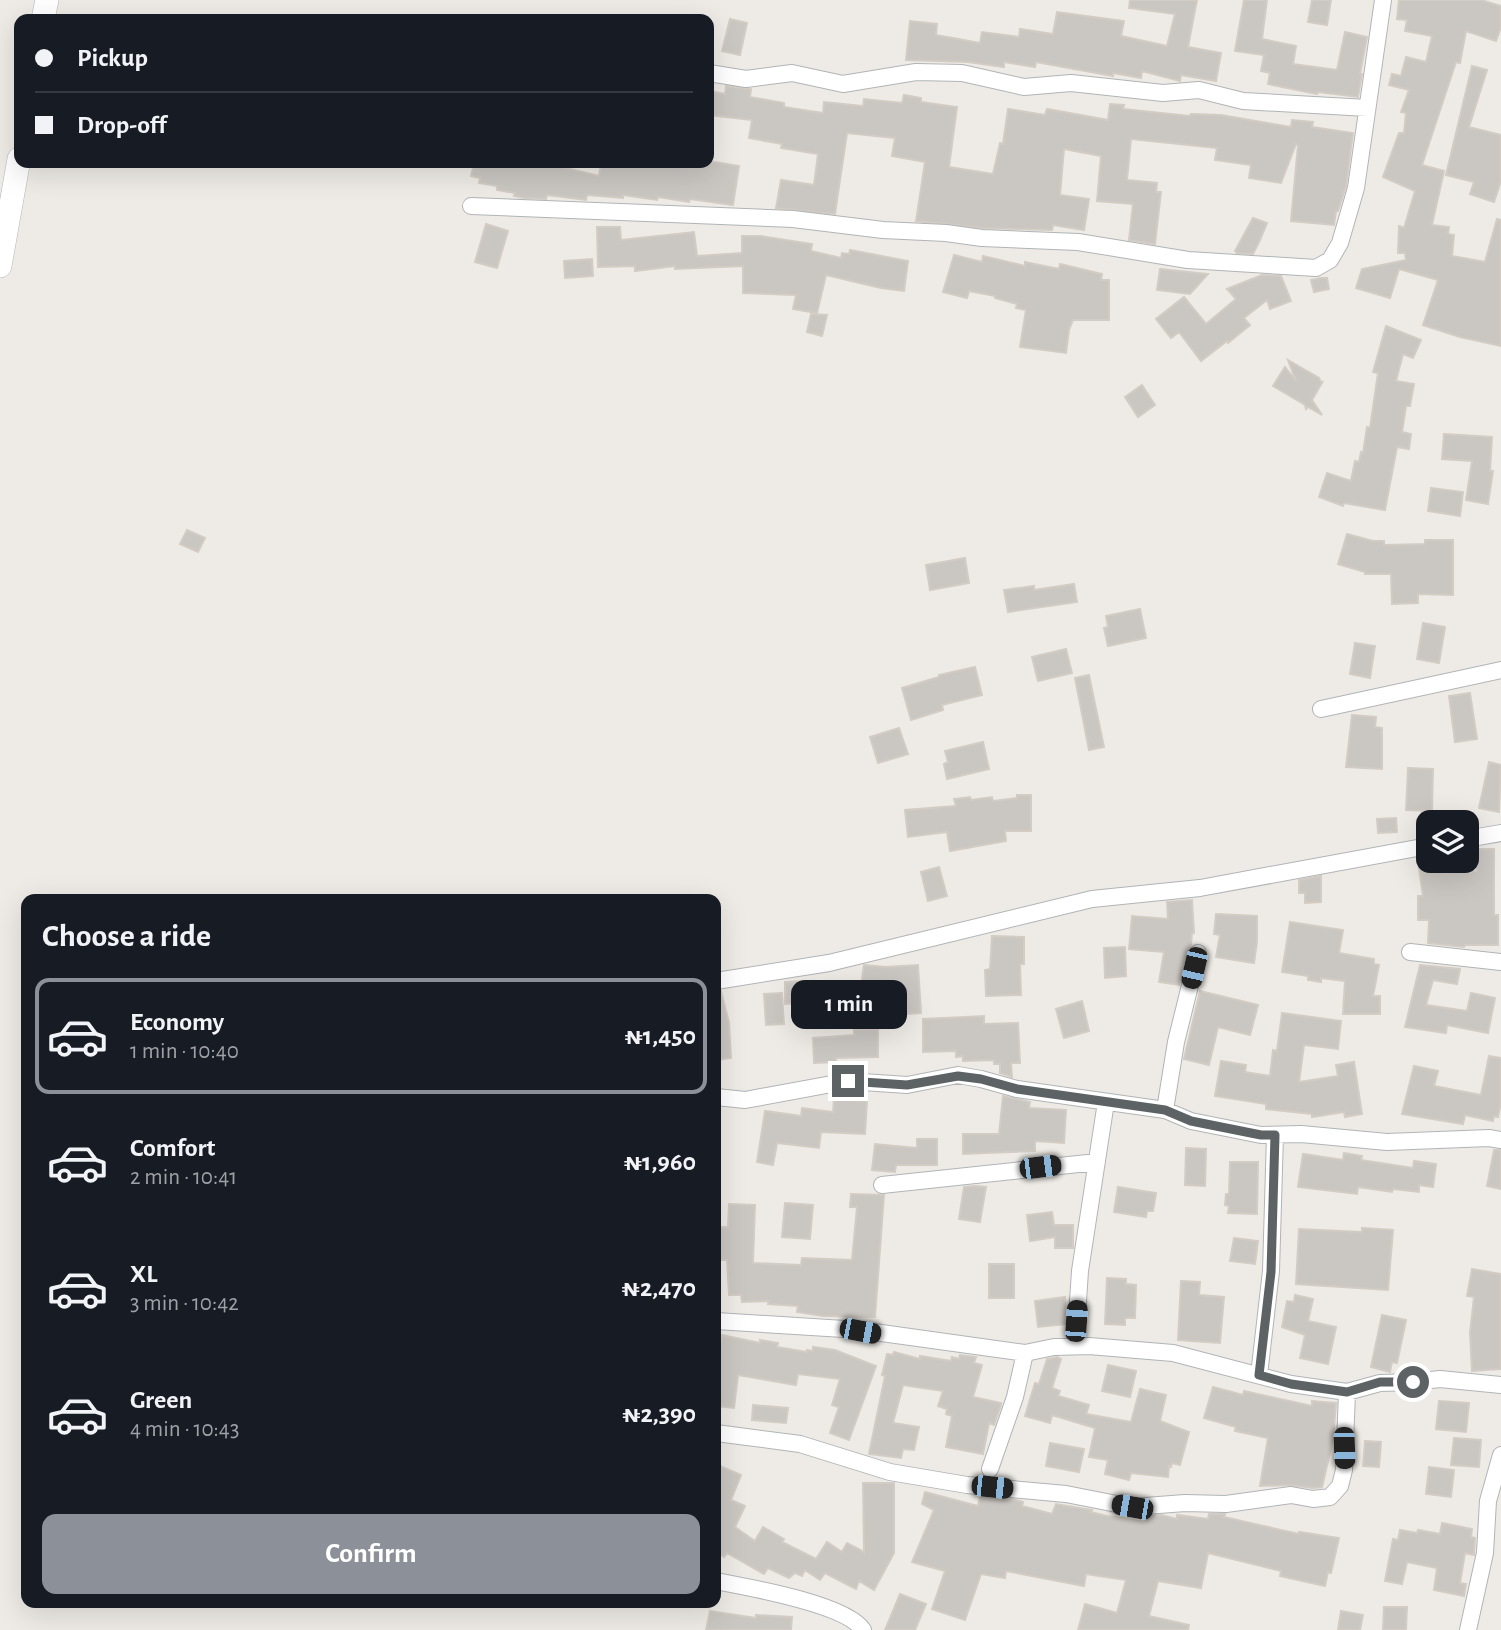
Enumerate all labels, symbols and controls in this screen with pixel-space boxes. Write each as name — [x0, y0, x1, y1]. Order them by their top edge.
text: Pickup — [77, 45, 148, 71]
text: Drop-off — [77, 112, 166, 138]
map controls — [1416, 810, 1479, 873]
button: layers — [1416, 810, 1479, 873]
text: Choose a ride — [42, 920, 211, 952]
car — [1180, 945, 1209, 991]
callout: 1 min — [790, 979, 906, 1028]
text: 1 min — [825, 993, 873, 1016]
icon: car — [46, 1005, 109, 1068]
text: Economy — [130, 1009, 224, 1035]
text: ₦1,450 — [624, 1023, 696, 1049]
text: 1 min · 10:40 — [130, 1040, 239, 1063]
route end — [832, 1065, 864, 1097]
icon: car — [46, 1131, 109, 1194]
text: Comfort — [130, 1135, 215, 1161]
text: ₦1,960 — [624, 1149, 696, 1175]
car — [1018, 1154, 1063, 1180]
text: 2 min · 10:41 — [130, 1166, 237, 1189]
icon: car — [46, 1257, 109, 1320]
text: XL — [130, 1261, 157, 1287]
text: ₦2,470 — [622, 1275, 696, 1301]
text: 3 min · 10:42 — [130, 1292, 239, 1315]
car — [1065, 1299, 1088, 1343]
car — [838, 1317, 883, 1345]
route start — [1397, 1366, 1429, 1398]
icon: car — [46, 1383, 109, 1446]
text: Green — [130, 1387, 192, 1413]
text: ₦2,390 — [622, 1401, 696, 1427]
text: 4 min · 10:43 — [130, 1418, 239, 1441]
car — [1333, 1427, 1356, 1469]
car — [971, 1474, 1014, 1500]
car — [1110, 1493, 1155, 1521]
button: Confirm — [42, 1514, 700, 1594]

